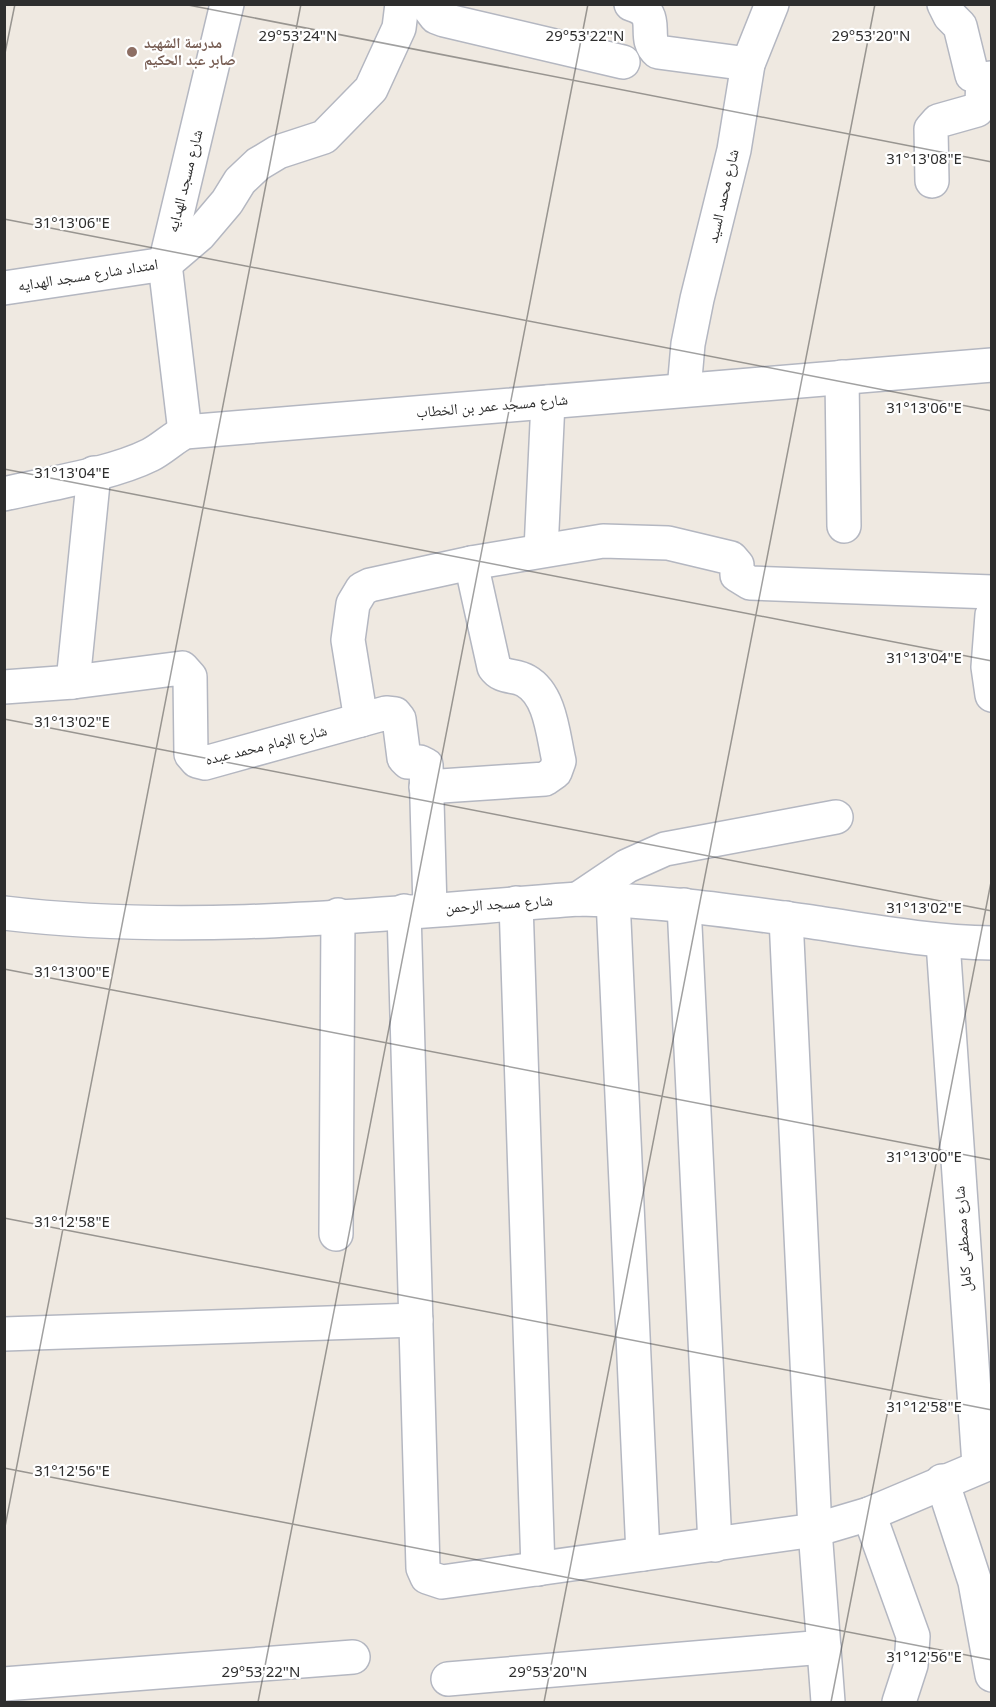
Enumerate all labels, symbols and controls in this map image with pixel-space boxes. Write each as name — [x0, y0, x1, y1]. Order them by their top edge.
text: 29°53'24"N — [259, 25, 337, 45]
text: 29°53'22"N — [546, 25, 624, 45]
text: 29°53'20"N — [832, 25, 910, 45]
place label: مدرسة الشهيد صابر عبد الحكيم — [144, 32, 236, 70]
marker: مدرسة الشهيد صابر عبد الحكيم — [125, 45, 139, 59]
street label: شارع مسجد الهدايه — [162, 127, 207, 234]
street label: شارع محمد السيد — [702, 147, 744, 245]
text: 31°13'08"E — [886, 148, 962, 168]
text: 31°13'06"E — [34, 212, 110, 232]
street label: امتداد شارع مسجد الهدايه — [16, 253, 160, 296]
street label: شارع مسجد عمر بن الخطاب — [415, 388, 569, 423]
text: 31°13'06"E — [886, 397, 962, 417]
text: 31°13'04"E — [34, 462, 110, 482]
text: 31°13'04"E — [886, 647, 962, 667]
text: 31°13'02"E — [34, 711, 110, 731]
street label: شارع الإمام محمد عبده — [203, 719, 329, 770]
street label: شارع مسجد الرحمن — [445, 889, 553, 918]
text: 31°13'02"E — [886, 897, 962, 917]
text: 31°13'00"E — [34, 961, 110, 981]
text: 31°13'00"E — [886, 1146, 962, 1166]
street label: شارع مصطفى كامل — [948, 1185, 977, 1293]
text: 31°12'58"E — [34, 1211, 110, 1231]
text: 31°12'58"E — [886, 1396, 962, 1416]
text: 31°12'56"E — [34, 1460, 110, 1480]
text: 31°12'56"E — [886, 1646, 962, 1666]
text: 29°53'22"N — [222, 1661, 300, 1681]
text: 29°53'20"N — [509, 1661, 587, 1681]

